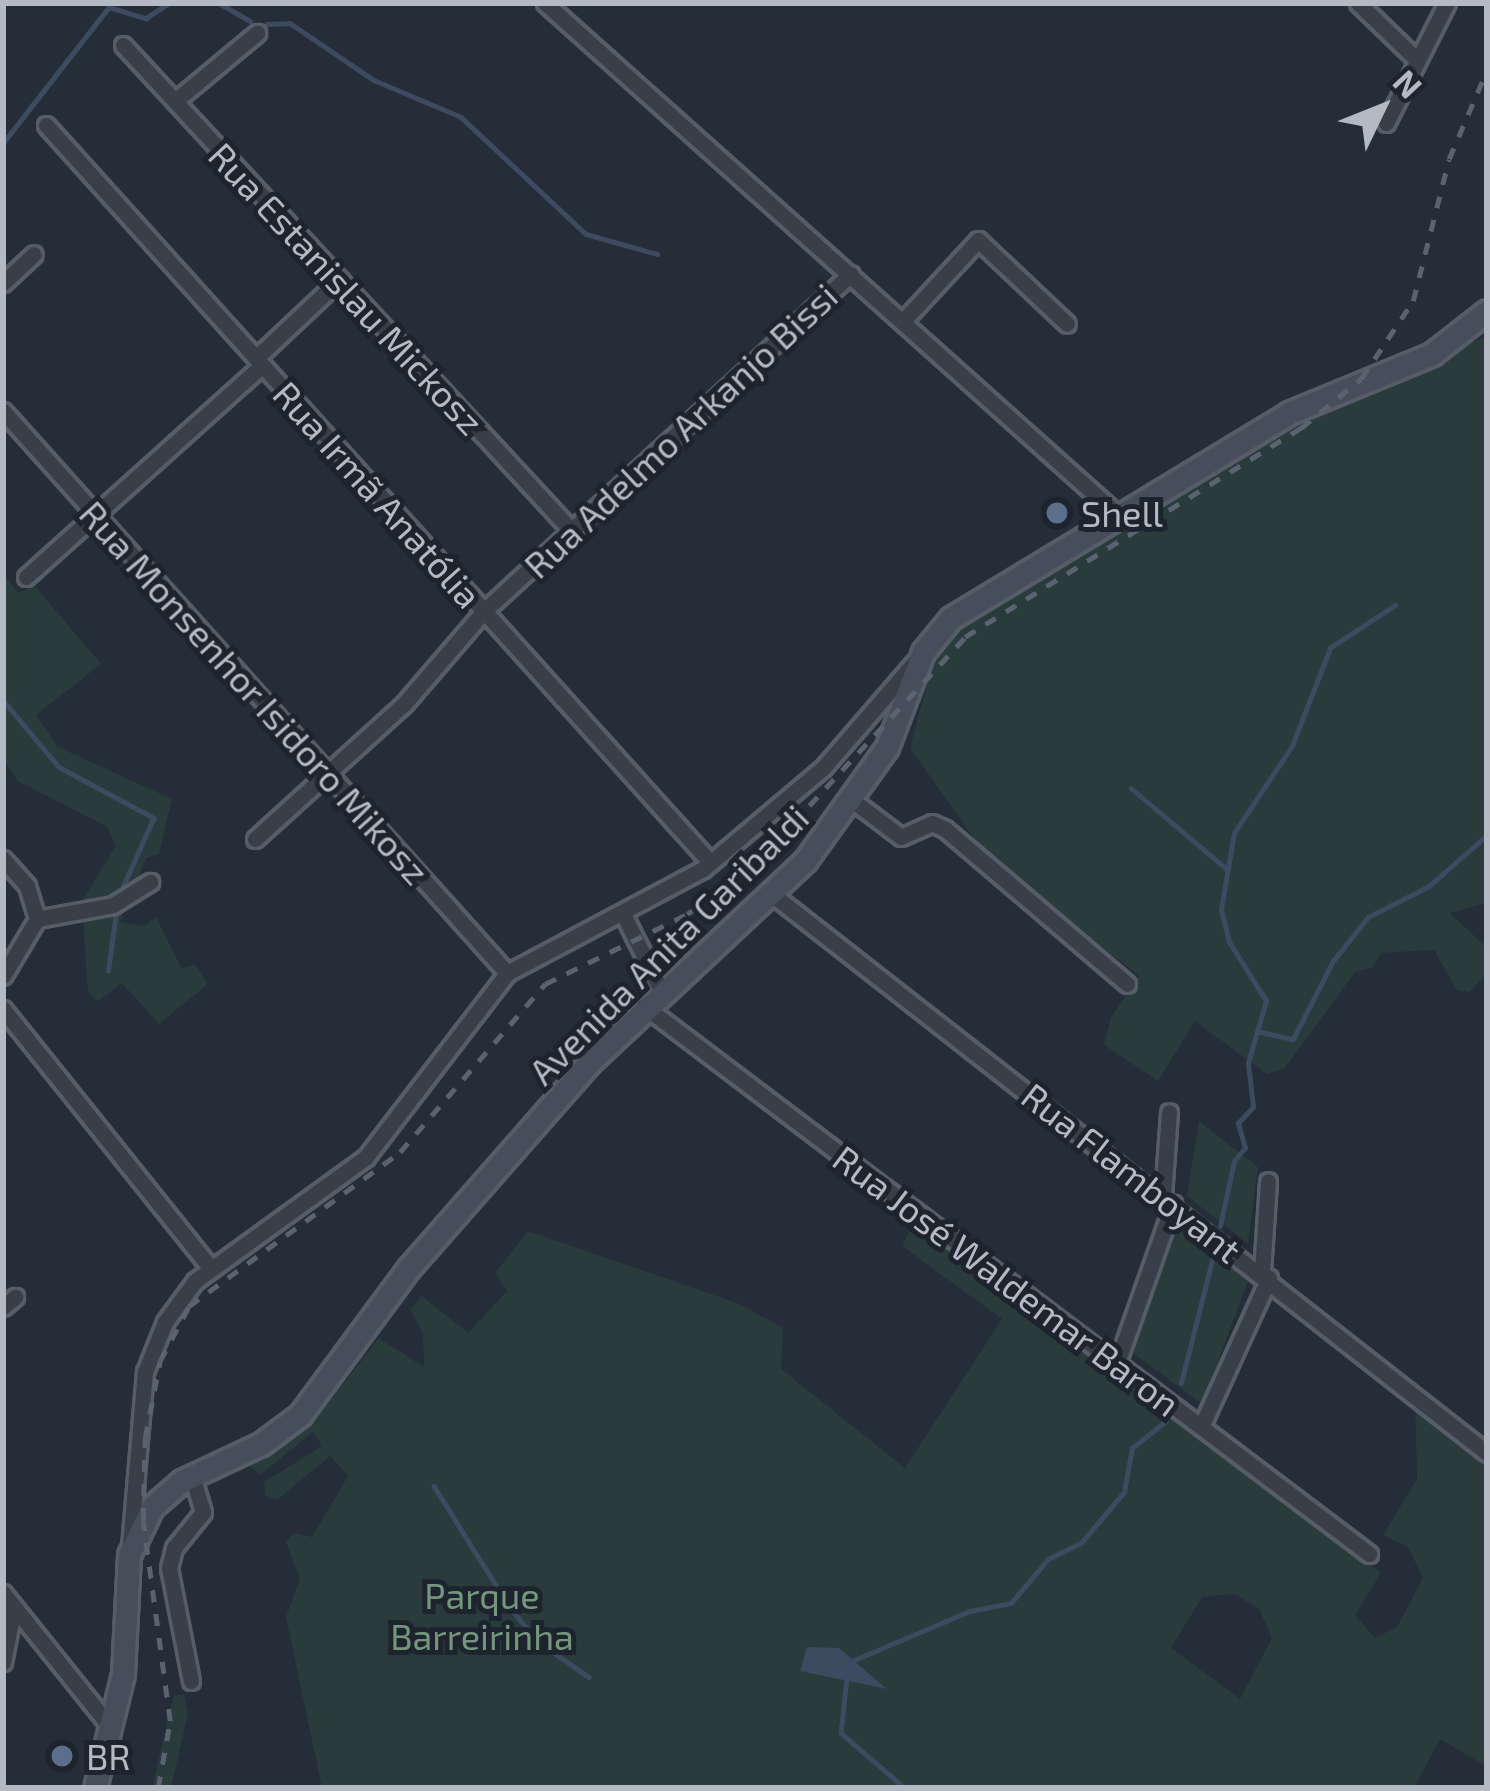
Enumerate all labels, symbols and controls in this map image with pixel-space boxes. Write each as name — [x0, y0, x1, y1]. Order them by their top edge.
north arrow — [1322, 48, 1442, 168]
text: N — [1386, 61, 1431, 106]
street label: Rua Estanislau Mickosz — [201, 133, 493, 443]
street label: Rua Adelmo Arkanjo Bissi — [514, 273, 846, 587]
street label: Rua Irmã Anatólia — [265, 372, 491, 616]
street label: Rua Monsenhor Isidoro Mikosz — [71, 491, 439, 893]
place label: Shell — [1081, 491, 1163, 535]
marker: Shell — [1044, 500, 1070, 526]
street label: Avenida Anita Garibaldi — [519, 795, 817, 1093]
street label: Rua Flamboyant — [1014, 1073, 1250, 1271]
street label: Rua José Waldemar Baron — [825, 1135, 1189, 1425]
park label: Parque Barreirinha — [390, 1572, 574, 1657]
place label: BR — [86, 1734, 131, 1778]
marker: BR — [49, 1743, 75, 1769]

